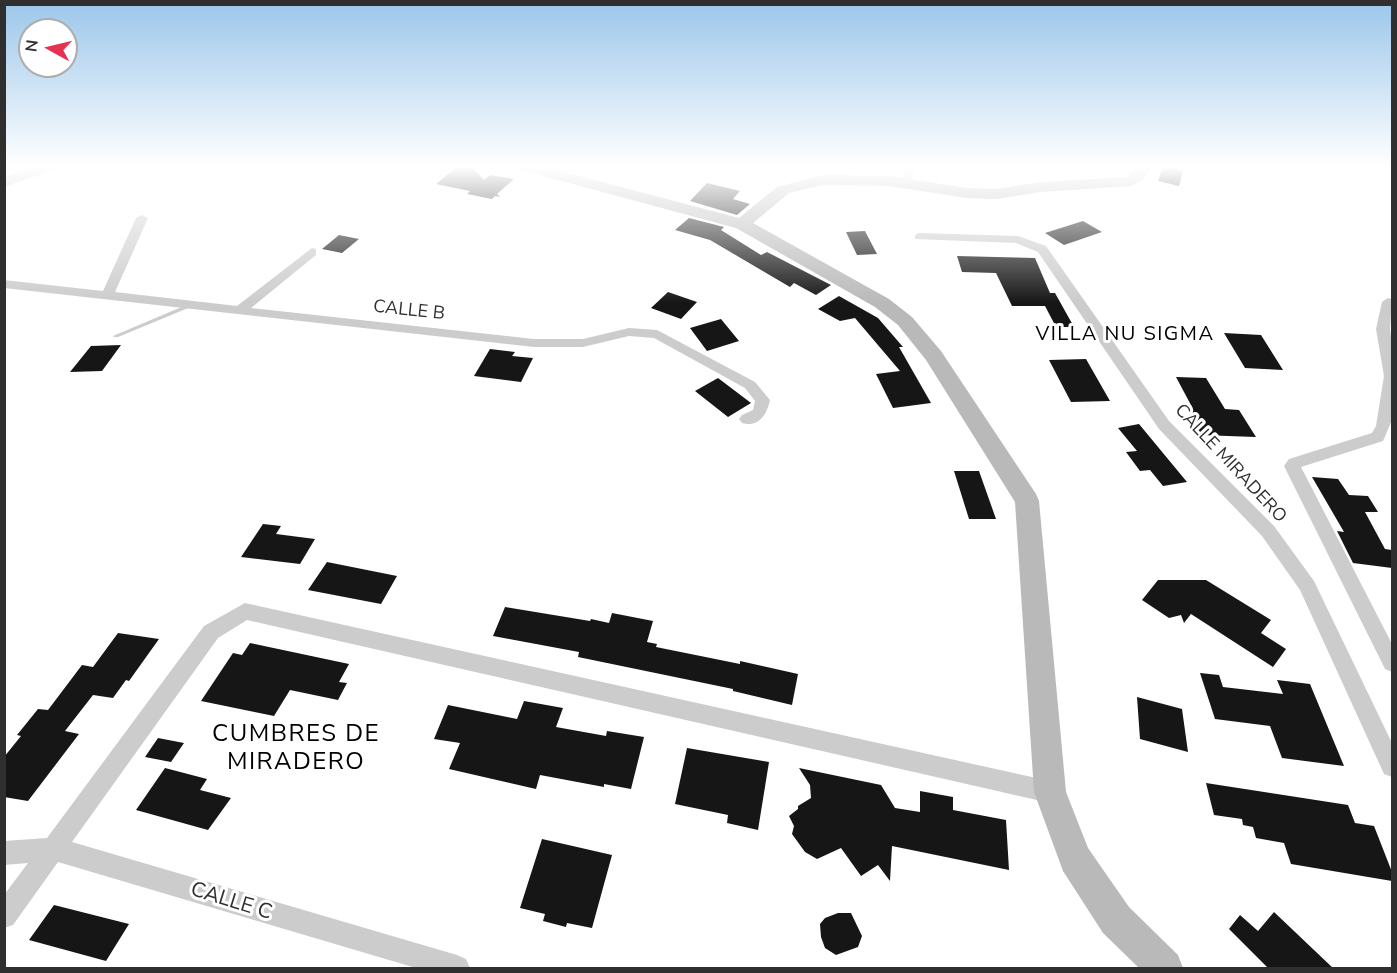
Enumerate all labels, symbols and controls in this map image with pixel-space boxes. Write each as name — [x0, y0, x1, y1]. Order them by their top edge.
north arrow — [18, 18, 78, 78]
text: N — [20, 38, 44, 53]
street label: CALLE B — [372, 297, 446, 325]
district label: VILLA NU SIGMA — [1035, 323, 1215, 347]
street label: CALLE MIRADERO — [1170, 400, 1290, 528]
district label: CUMBRES DE MIRADERO — [212, 721, 380, 777]
street label: CALLE C — [187, 878, 275, 926]

